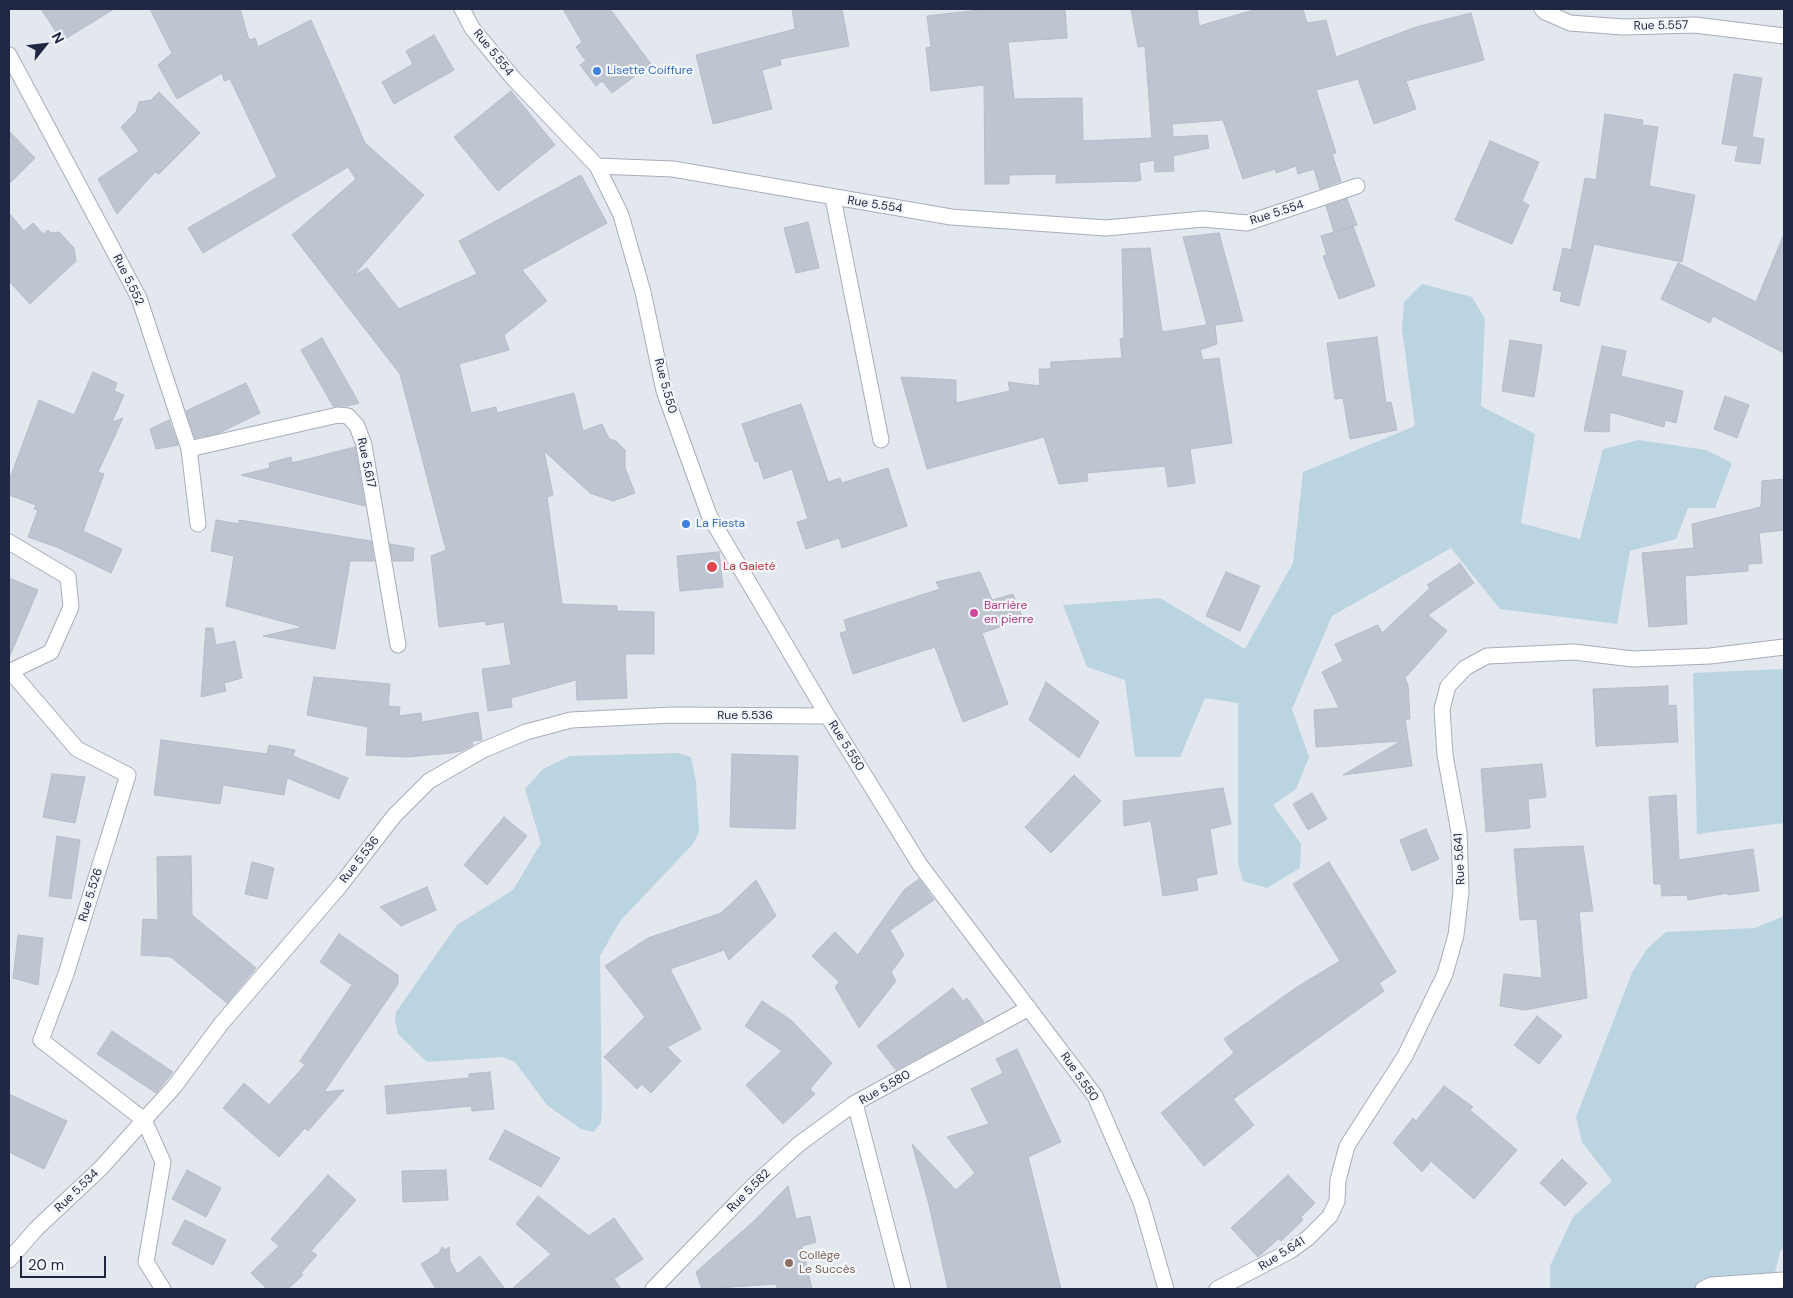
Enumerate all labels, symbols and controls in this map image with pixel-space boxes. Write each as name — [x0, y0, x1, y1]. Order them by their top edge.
street label: Rue 5.557 — [1634, 18, 1688, 34]
north arrow — [20, 20, 70, 70]
street label: Rue 5.554 — [470, 27, 516, 79]
text: N — [48, 29, 68, 47]
place label: Lisette Coiffure — [607, 64, 693, 78]
marker: Lisette Coiffure — [591, 65, 603, 77]
street label: Rue 5.554 — [846, 194, 904, 216]
street label: Rue 5.554 — [1248, 198, 1306, 228]
street label: Rue 5.552 — [109, 252, 147, 308]
street label: Rue 5.550 — [651, 357, 679, 415]
street label: Rue 5.617 — [354, 437, 378, 489]
place label: La Fiesta — [696, 517, 745, 531]
marker: La Fiesta — [680, 518, 692, 530]
marker: La Gaieté — [705, 560, 719, 574]
place label: La Gaieté — [723, 560, 776, 574]
place label: Barrière en pierre — [984, 599, 1034, 627]
marker: Barrière en pierre — [968, 607, 980, 619]
street label: Rue 5.536 — [717, 709, 773, 723]
street label: Rue 5.550 — [825, 718, 867, 774]
street label: Rue 5.641 — [1451, 833, 1469, 885]
street label: Rue 5.536 — [337, 834, 383, 886]
street label: Rue 5.526 — [76, 866, 106, 924]
street label: Rue 5.550 — [1057, 1050, 1101, 1104]
street label: Rue 5.580 — [857, 1068, 913, 1108]
street label: Rue 5.582 — [724, 1166, 774, 1216]
street label: Rue 5.534 — [52, 1167, 102, 1215]
street label: Rue 5.641 — [1256, 1234, 1308, 1274]
scale bar — [22, 1246, 109, 1278]
place label: Collège Le Succès — [799, 1249, 855, 1277]
text: 20 m — [28, 1255, 64, 1275]
marker: Collège Le Succès — [783, 1257, 795, 1269]

